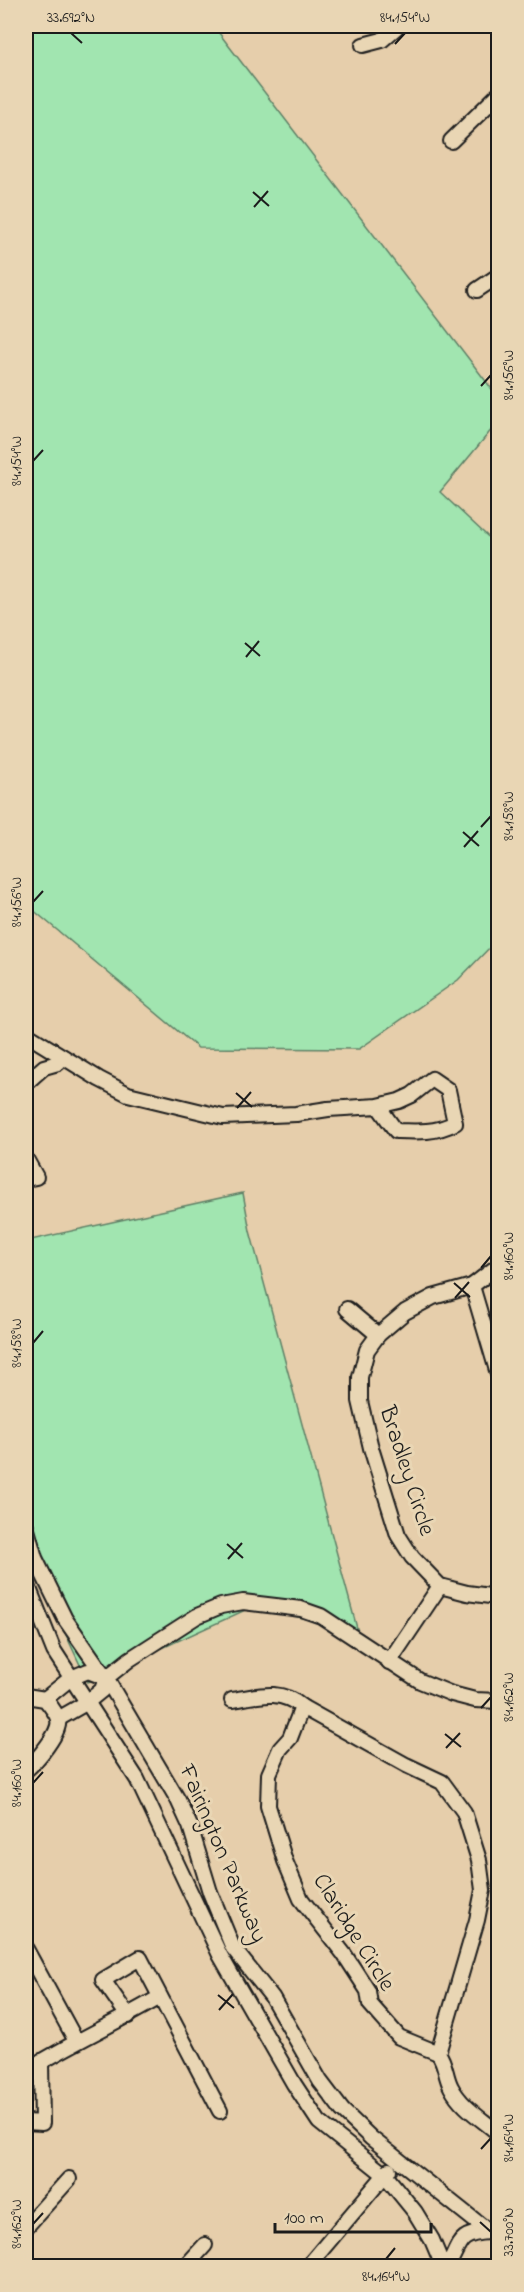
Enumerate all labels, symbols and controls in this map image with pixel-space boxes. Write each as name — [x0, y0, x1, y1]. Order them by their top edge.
text: 33.692°N — [47, 7, 95, 29]
text: 84.154°W — [380, 7, 430, 29]
text: 84.156°W — [498, 350, 520, 400]
text: 84.154°W — [6, 436, 28, 486]
text: 84.158°W — [498, 791, 520, 841]
text: 84.156°W — [6, 877, 28, 927]
text: 84.160°W — [498, 1232, 520, 1280]
text: 84.158°W — [6, 1318, 28, 1368]
street label: Bradley Circle — [367, 1401, 444, 1541]
text: 84.162°W — [498, 1672, 520, 1722]
street label: Fairington Parkway — [167, 1758, 275, 1949]
text: 84.160°W — [6, 1759, 28, 1807]
street label: Claridge Circle — [303, 1867, 403, 1999]
text: 84.164°W — [498, 2114, 520, 2162]
scale bar — [275, 2196, 431, 2234]
text: 84.162°W — [6, 2199, 28, 2249]
text: 100 m — [284, 2206, 324, 2232]
text: 33.700°N — [498, 2208, 520, 2256]
text: 84.164°W — [362, 2266, 410, 2288]

